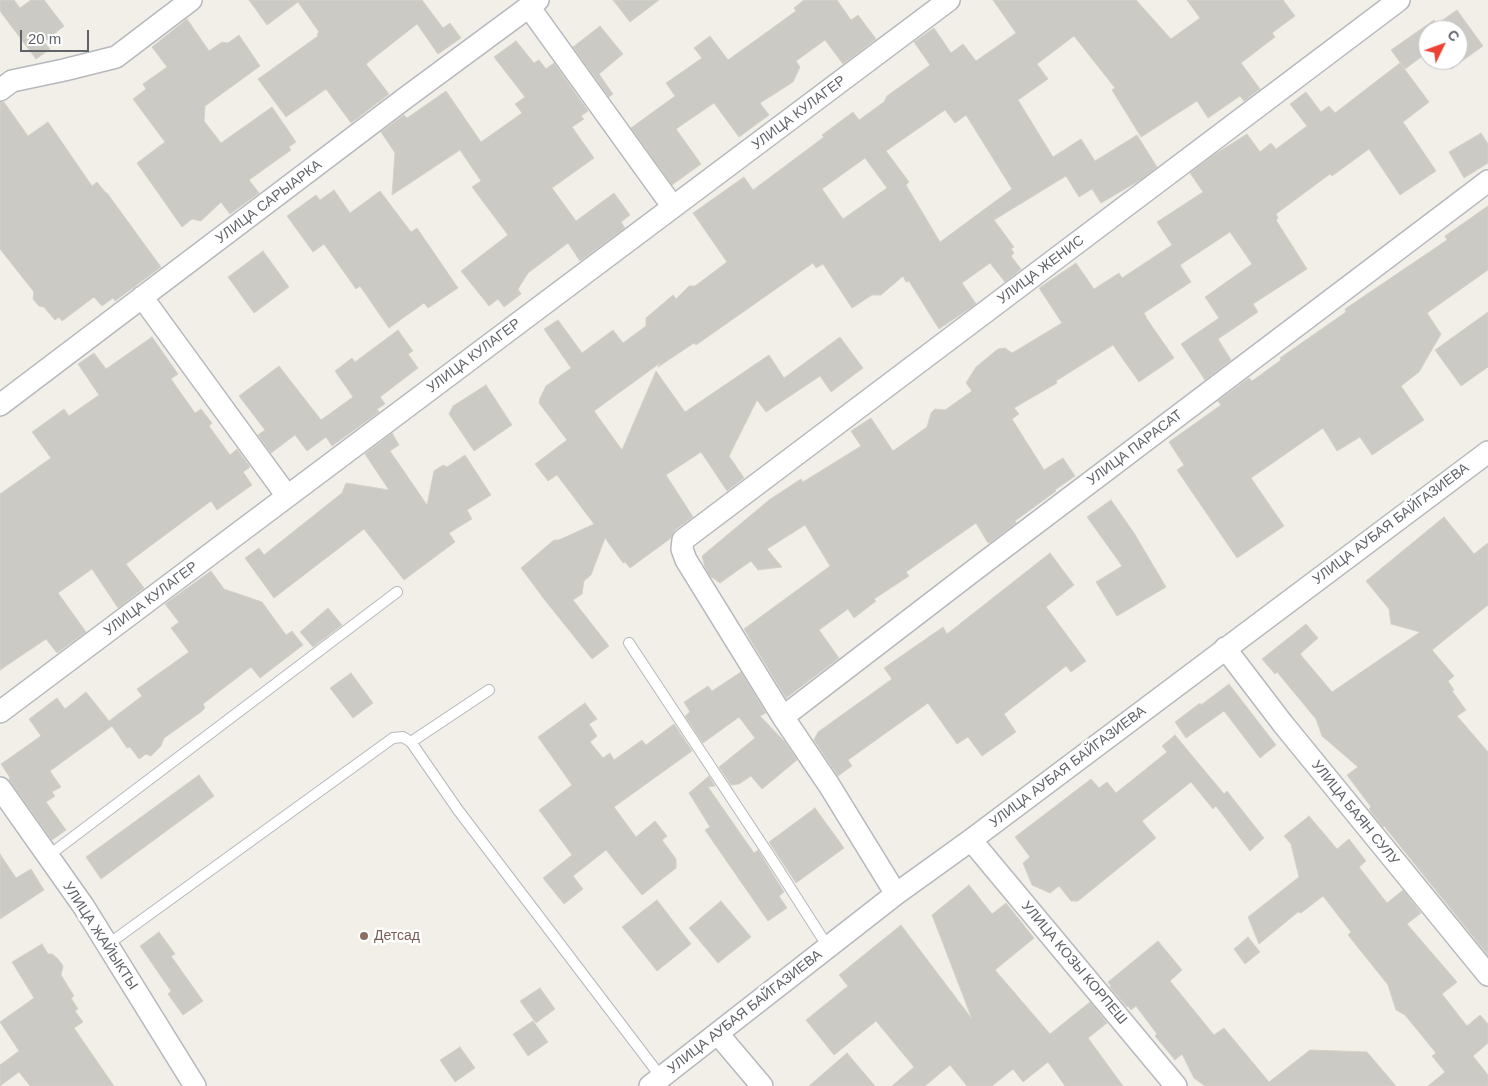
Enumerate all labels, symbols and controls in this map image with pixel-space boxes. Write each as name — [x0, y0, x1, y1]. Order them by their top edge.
scale bar — [22, 20, 91, 52]
north arrow — [1418, 20, 1468, 70]
text: С — [1444, 27, 1463, 45]
text: 20 m — [28, 30, 61, 47]
street label: УЛИЦА КУЛАГЕР — [749, 72, 849, 154]
street label: УЛИЦА САРЫАРКА — [213, 157, 325, 247]
street label: УЛИЦА ЖЕНИС — [994, 232, 1088, 308]
street label: УЛИЦА КУЛАГЕР — [424, 315, 524, 397]
street label: УЛИЦА ПАРАСАТ — [1084, 407, 1186, 489]
street label: УЛИЦА АУБАЯ БАЙГАЗИЕВА — [1310, 460, 1472, 588]
street label: УЛИЦА КУЛАГЕР — [101, 558, 201, 640]
street label: УЛИЦА АУБАЯ БАЙГАЗИЕВА — [987, 703, 1149, 831]
street label: УЛИЦА БАЯН СУЛУ — [1308, 757, 1402, 869]
street label: УЛИЦА ЖАЙЫКТЫ — [59, 879, 141, 993]
street label: УЛИЦА КОЗЫ КОРПЕШ — [1018, 898, 1130, 1028]
place label: Детсад — [374, 928, 420, 944]
marker: Детсад — [358, 930, 370, 942]
street label: УЛИЦА АУБАЯ БАЙГАЗИЕВА — [664, 947, 826, 1077]

